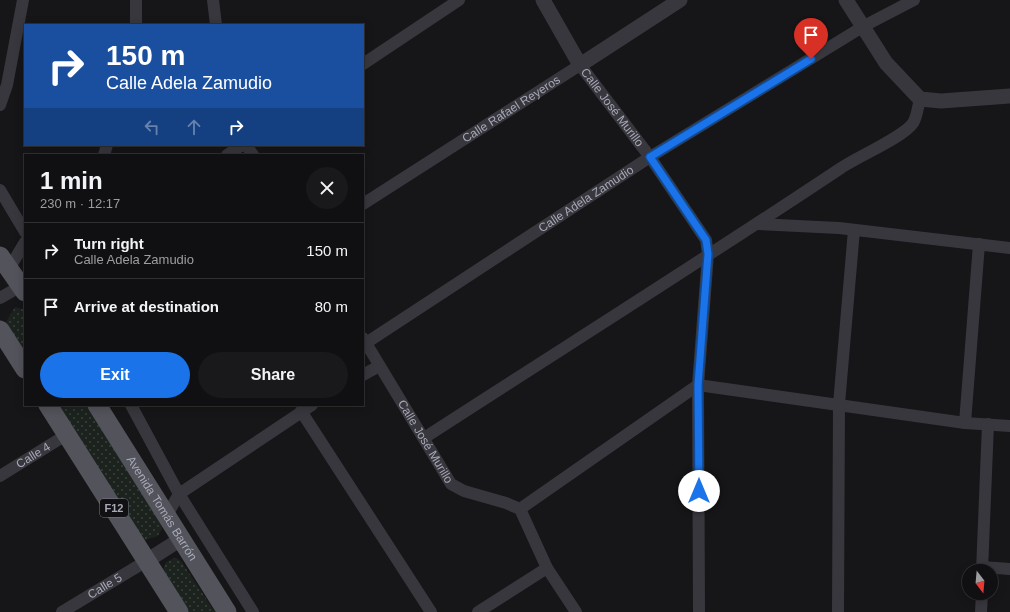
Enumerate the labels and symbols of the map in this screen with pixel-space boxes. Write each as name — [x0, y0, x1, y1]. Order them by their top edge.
pin — [794, 18, 828, 59]
street label: Calle José Murillo — [578, 65, 647, 150]
street label: Calle Rafael Reyeros — [460, 73, 563, 146]
street label: Calle Adela Zamudio — [536, 162, 637, 235]
street label: Calle José Murillo — [395, 397, 456, 486]
street label: Calle 4 — [14, 439, 53, 471]
street label: Avenida Tomás Barrón — [124, 453, 200, 563]
position arrow — [678, 470, 720, 512]
road number: F12 — [100, 499, 128, 517]
north arrow — [962, 564, 998, 600]
street label: Calle 5 — [85, 570, 125, 602]

